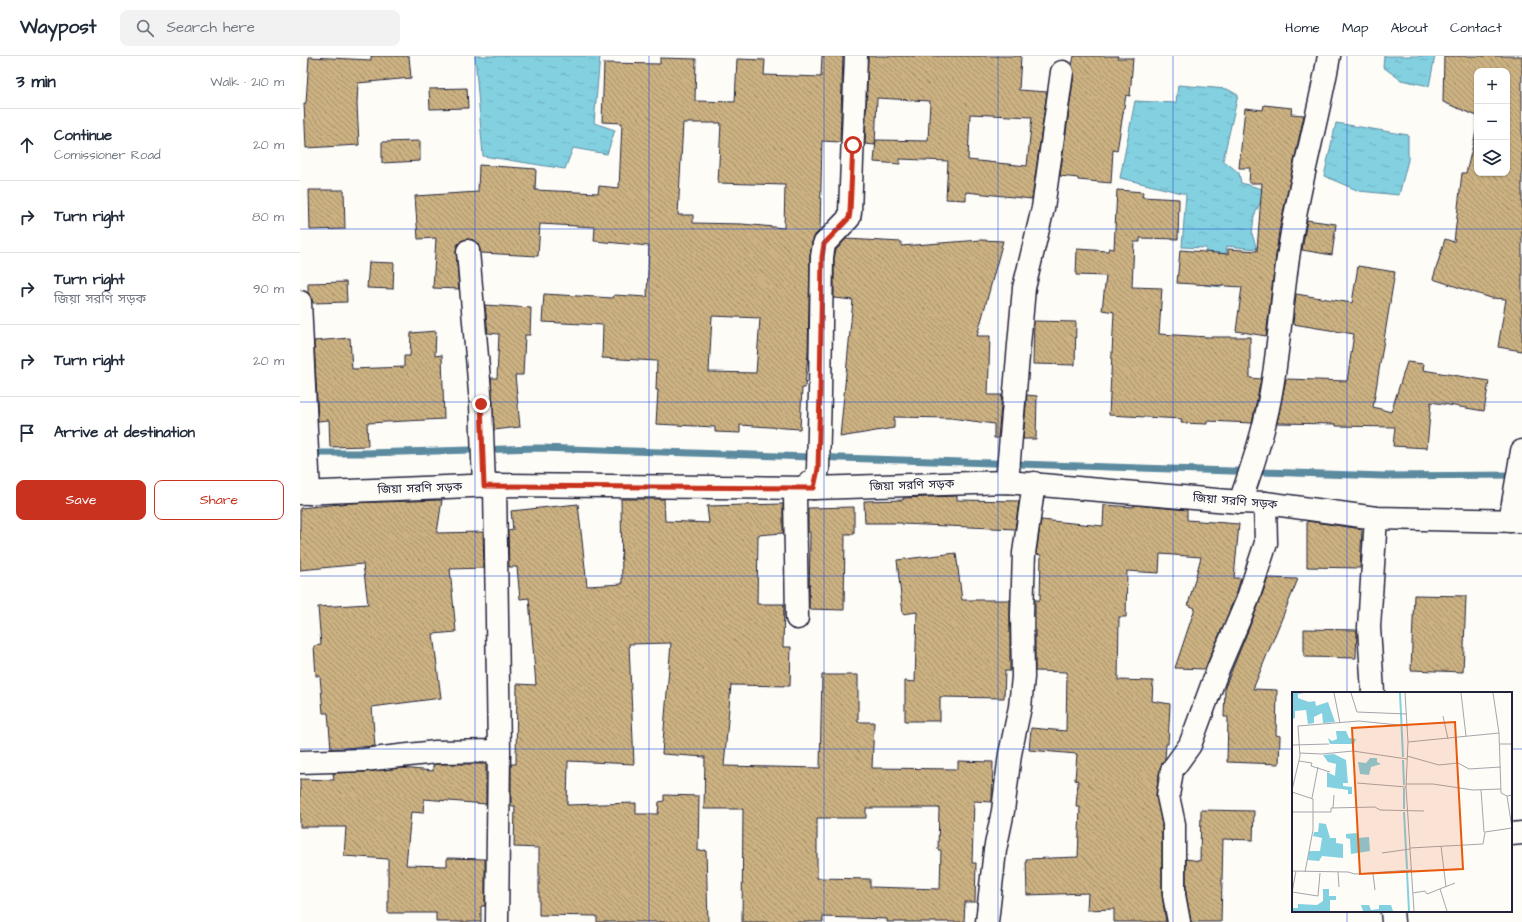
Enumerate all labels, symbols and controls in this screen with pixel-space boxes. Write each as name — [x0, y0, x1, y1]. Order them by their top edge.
search box — [120, 10, 400, 46]
text: Waypost — [20, 14, 96, 41]
icon: search — [134, 17, 156, 39]
text: Search here — [166, 17, 255, 38]
text: Home — [1285, 18, 1320, 38]
text: Map — [1342, 18, 1368, 38]
text: About — [1390, 18, 1428, 38]
text: Contact — [1450, 18, 1502, 38]
map controls — [1474, 68, 1510, 176]
button: + — [1474, 68, 1510, 104]
text: 3 min — [16, 70, 56, 94]
text: Walk · 210 m — [210, 73, 284, 91]
button: − — [1474, 104, 1510, 140]
text: Continue — [54, 125, 112, 146]
icon: ahead — [16, 134, 38, 156]
text: 20 m — [253, 136, 284, 154]
route start — [844, 136, 862, 154]
button: layers — [1474, 140, 1510, 176]
text: Comissioner Road — [54, 146, 161, 164]
icon: right — [16, 206, 38, 228]
text: Turn right — [54, 206, 125, 227]
text: 80 m — [252, 208, 284, 226]
text: Turn right — [54, 269, 125, 290]
icon: right — [16, 278, 38, 300]
text: 90 m — [253, 280, 284, 298]
text: জিয়া সরণি সড়ক — [54, 290, 146, 308]
icon: right — [16, 350, 38, 372]
text: Turn right — [54, 350, 125, 371]
text: 20 m — [253, 352, 284, 370]
route end — [472, 395, 490, 413]
icon: arrive — [16, 422, 38, 444]
text: Arrive at destination — [54, 422, 195, 443]
street label: জিয়া সরণি সড়ক — [868, 476, 955, 496]
street label: জিয়া সরণি সড়ক — [376, 479, 463, 499]
button: Save — [16, 480, 146, 520]
button: Share — [154, 480, 284, 520]
street label: জিয়া সরণি সড়ক — [1191, 489, 1278, 514]
inset map — [1292, 692, 1512, 912]

